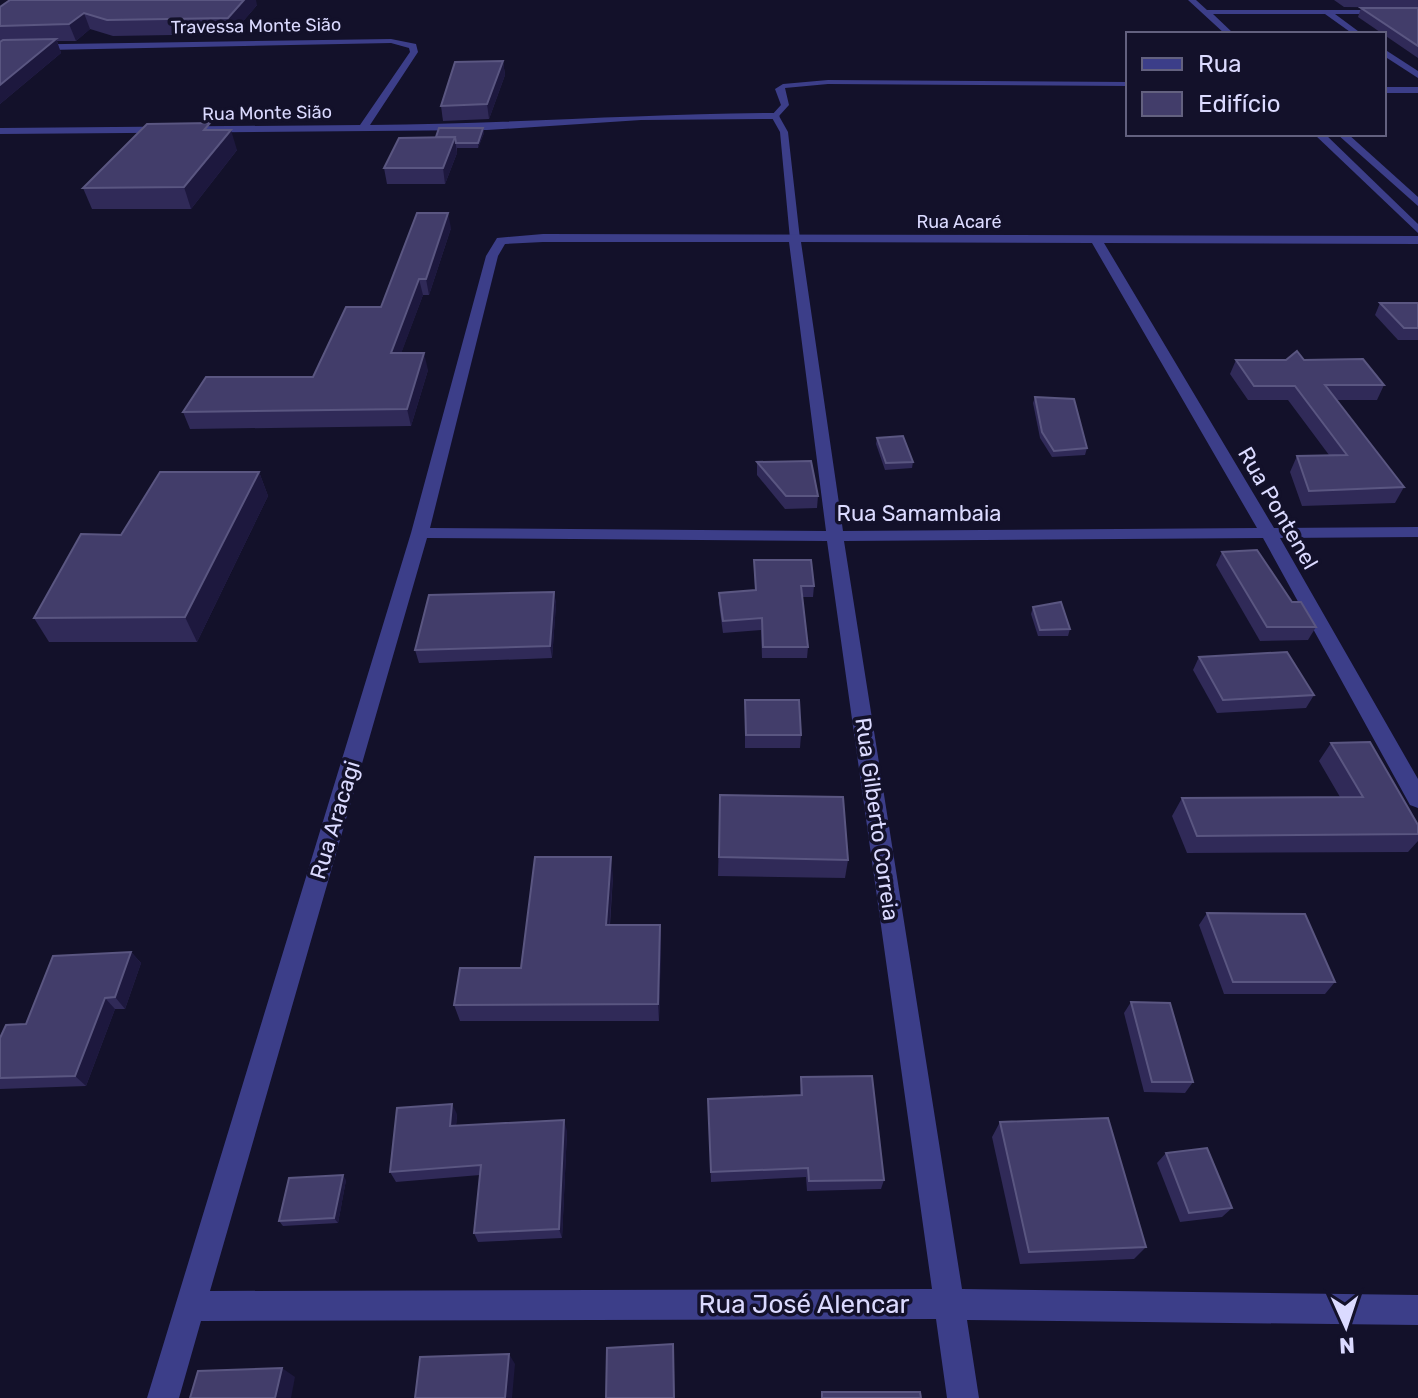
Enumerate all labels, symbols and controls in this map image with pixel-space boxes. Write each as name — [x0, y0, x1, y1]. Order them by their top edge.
street label: Travessa Monte Sião — [171, 14, 341, 38]
legend — [1126, 32, 1386, 136]
text: Rua — [1198, 50, 1241, 78]
text: Edifício — [1198, 90, 1281, 118]
street label: Rua Monte Sião — [202, 101, 332, 125]
street label: Rua Acaré — [916, 211, 1002, 233]
street label: Rua Pontenel — [1232, 442, 1324, 574]
street label: Rua Samambaia — [837, 500, 1001, 527]
street label: Rua Gilberto Correia — [849, 716, 905, 922]
street label: Rua Aracagi — [304, 758, 366, 882]
north arrow — [1306, 1286, 1386, 1366]
street label: Rua José Alencar — [699, 1289, 910, 1320]
text: N — [1338, 1332, 1356, 1359]

